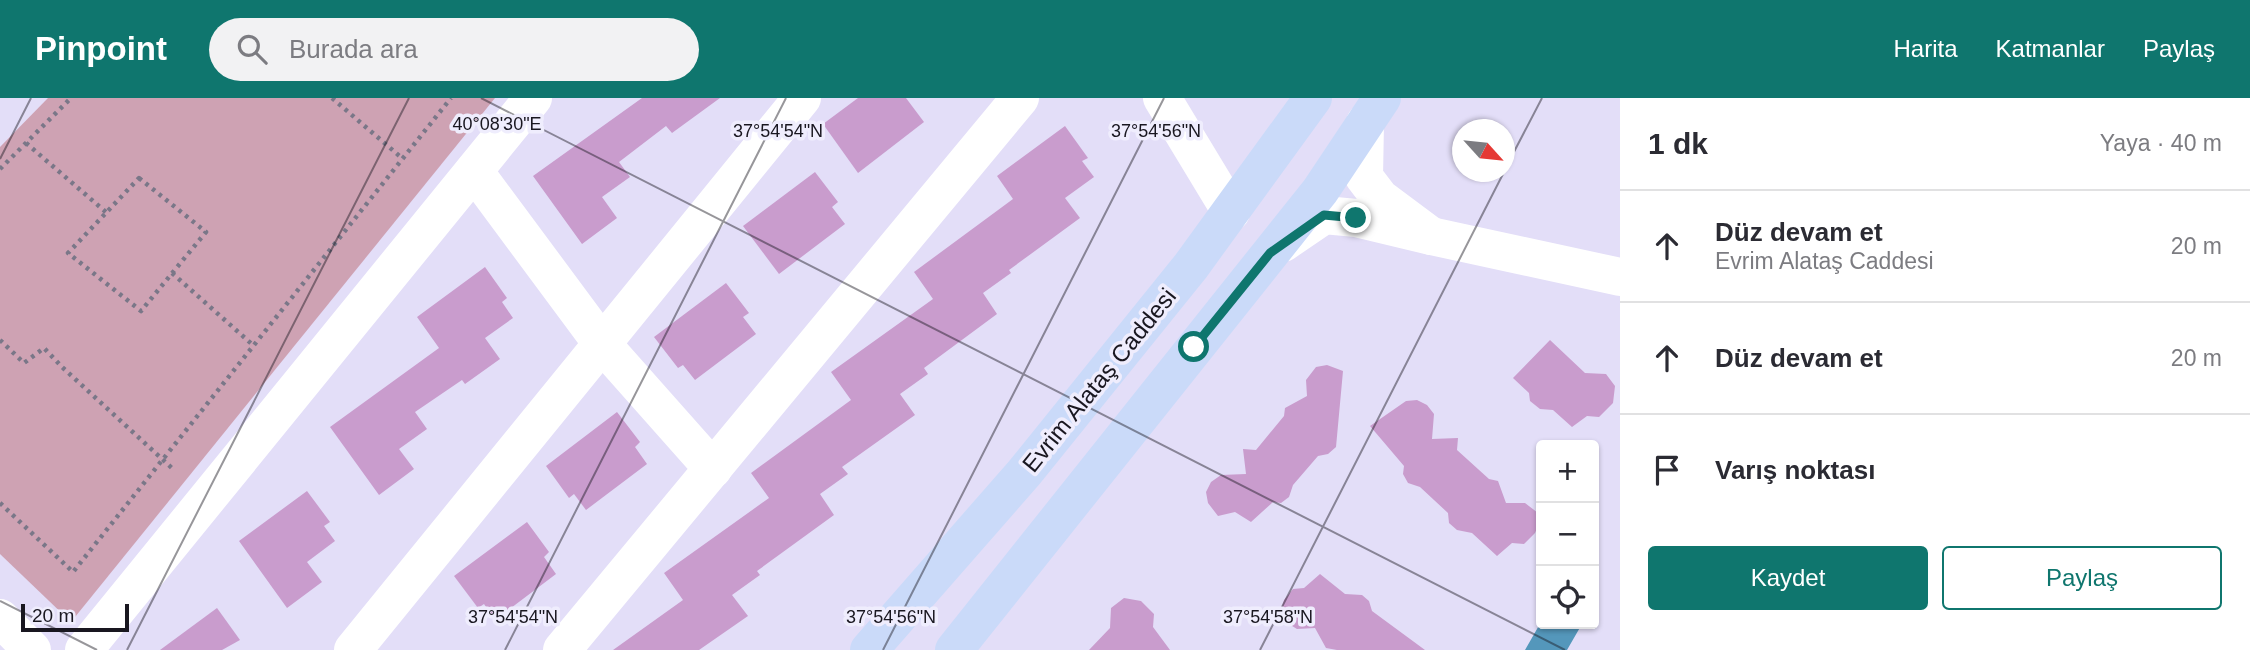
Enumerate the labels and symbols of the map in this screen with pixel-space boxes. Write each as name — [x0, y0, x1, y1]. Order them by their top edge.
text: 40°08'30"E — [452, 114, 542, 134]
north arrow — [1452, 119, 1515, 182]
text: 37°54'54"N — [733, 121, 823, 141]
text: 37°54'56"N — [1111, 121, 1201, 141]
route end — [1340, 202, 1371, 233]
street label: Evrim Alataş Caddesi — [1017, 283, 1181, 477]
route start — [1178, 331, 1209, 362]
scale bar — [21, 601, 130, 633]
text: 37°54'54"N — [468, 607, 558, 627]
text: 37°54'56"N — [846, 607, 936, 627]
text: 37°54'58"N — [1223, 607, 1313, 627]

